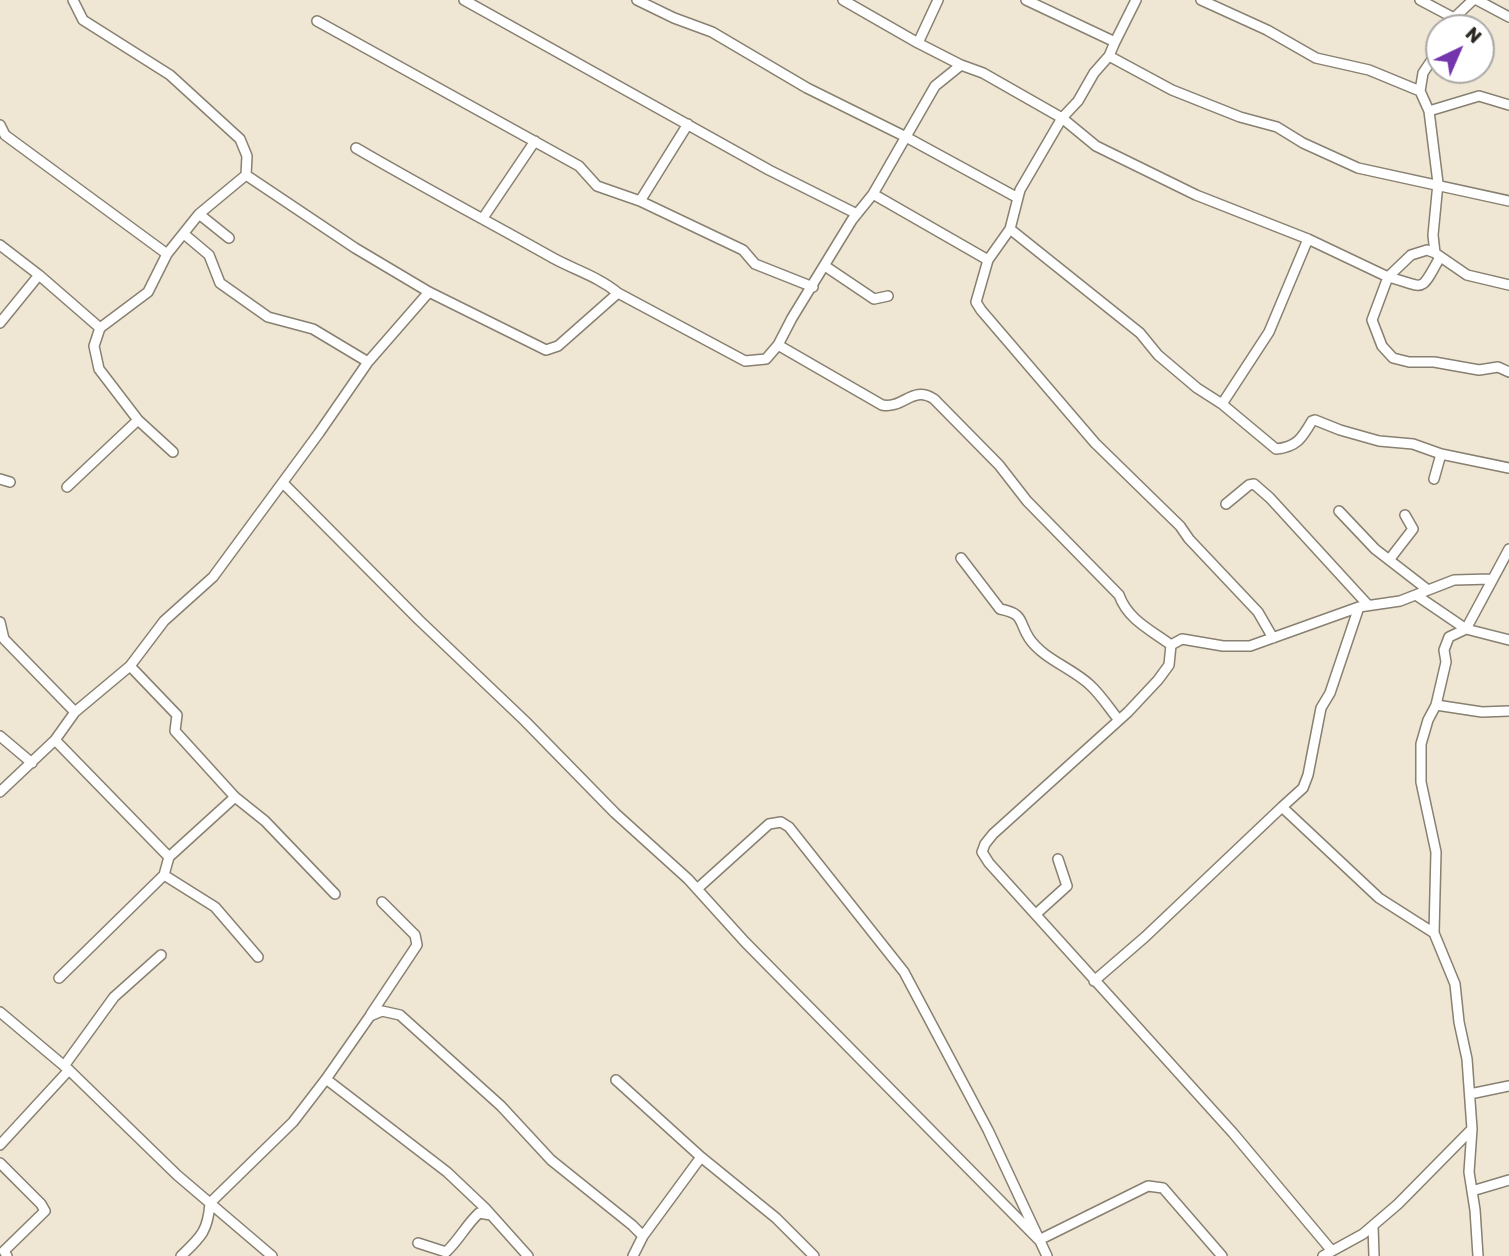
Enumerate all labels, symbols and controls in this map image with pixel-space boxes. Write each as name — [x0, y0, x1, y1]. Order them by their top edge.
north arrow — [1425, 14, 1495, 84]
text: N — [1461, 22, 1486, 48]

